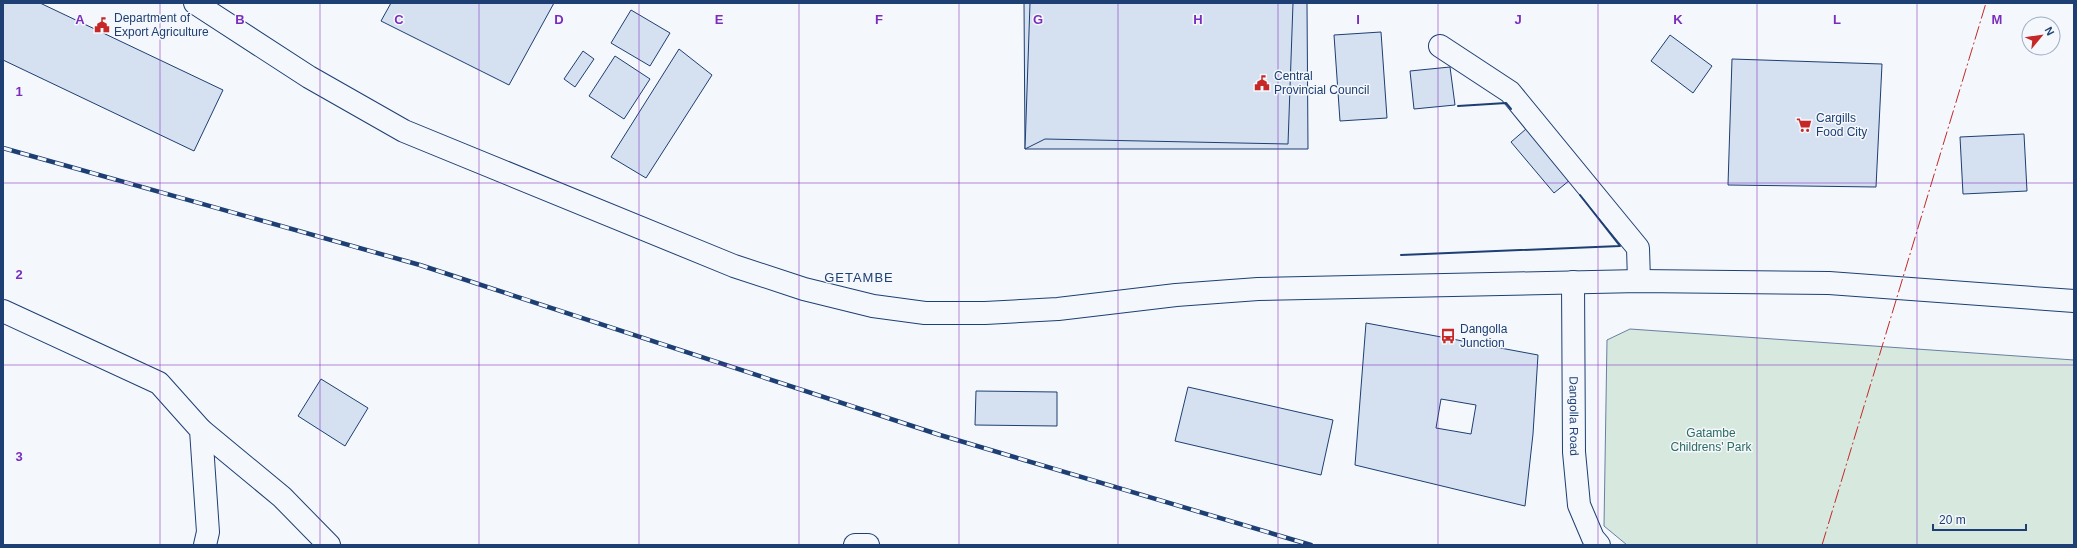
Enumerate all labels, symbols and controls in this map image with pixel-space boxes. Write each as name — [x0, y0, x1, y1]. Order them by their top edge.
place label: Department of Export Agriculture — [114, 11, 209, 39]
text: A — [75, 12, 85, 27]
text: B — [235, 12, 245, 27]
text: C — [394, 12, 404, 27]
text: D — [554, 12, 564, 27]
text: E — [715, 12, 724, 27]
text: F — [875, 12, 883, 27]
text: G — [1033, 12, 1043, 27]
text: H — [1193, 12, 1203, 27]
text: I — [1356, 12, 1360, 27]
text: J — [1514, 12, 1522, 27]
text: K — [1673, 12, 1683, 27]
text: L — [1833, 12, 1841, 27]
text: M — [1992, 12, 2002, 27]
public building icon: Department of Export Agriculture — [93, 16, 111, 34]
north arrow — [2021, 16, 2061, 56]
text: N — [2043, 25, 2057, 38]
place label: Central Provincial Council — [1274, 69, 1369, 97]
public building icon: Central Provincial Council — [1253, 74, 1271, 92]
text: 1 — [15, 84, 23, 99]
place label: Cargills Food City — [1816, 111, 1867, 139]
supermarket icon: Cargills Food City — [1795, 116, 1813, 134]
text: 2 — [15, 267, 23, 282]
district label: GETAMBE — [824, 270, 894, 285]
place label: Dangolla Junction — [1460, 322, 1508, 350]
bus stop icon: Dangolla Junction — [1439, 327, 1457, 345]
street label: Dangolla Road — [1567, 376, 1581, 456]
park label: Gatambe Childrens' Park — [1671, 426, 1752, 454]
text: 3 — [15, 449, 23, 464]
scale bar — [1933, 506, 2026, 532]
text: 20 m — [1939, 513, 1966, 527]

